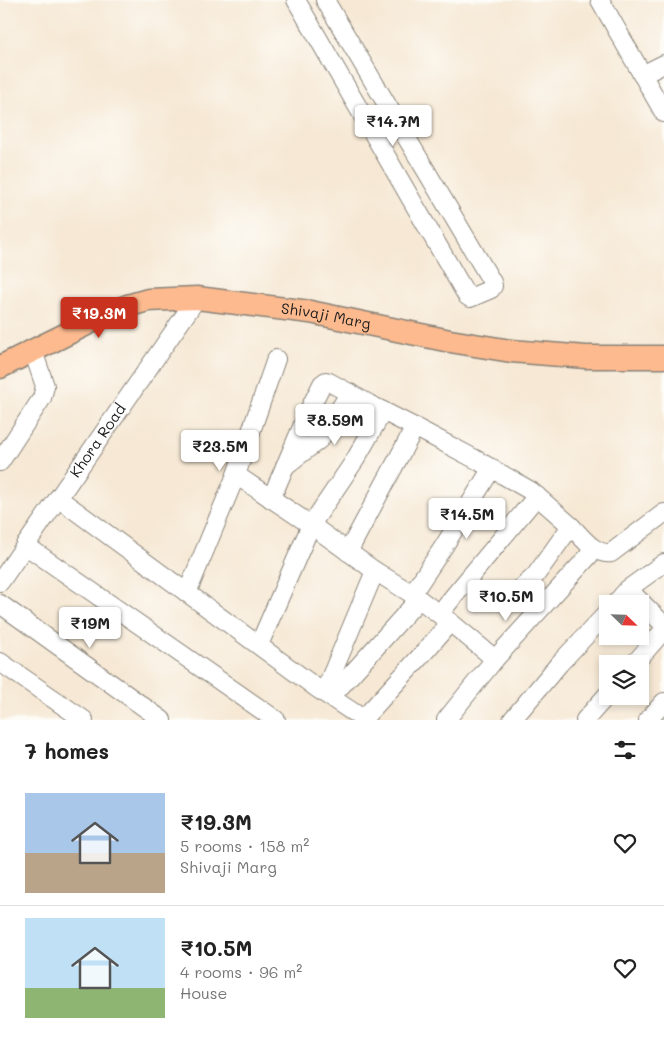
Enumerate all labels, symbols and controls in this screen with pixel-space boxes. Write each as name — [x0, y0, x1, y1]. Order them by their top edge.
pin: ₹14.7M — [352, 104, 434, 147]
text: ₹14.7M — [366, 110, 420, 131]
pin: ₹19.3M — [58, 296, 140, 339]
street label: Shivaji Marg — [280, 298, 373, 333]
text: ₹19.3M — [72, 302, 126, 323]
street label: Khora Road — [65, 399, 130, 481]
pin: ₹8.59M — [294, 404, 376, 446]
text: ₹8.59M — [306, 409, 364, 430]
pin: ₹23.5M — [179, 430, 261, 472]
text: ₹23.5M — [192, 435, 248, 456]
pin: ₹14.5M — [426, 498, 508, 540]
text: ₹14.5M — [439, 503, 495, 524]
pin: ₹10.5M — [465, 580, 547, 622]
text: ₹10.5M — [478, 585, 534, 606]
north arrow — [599, 595, 649, 645]
map controls — [599, 595, 649, 705]
pin: ₹19M — [60, 606, 120, 649]
text: ₹19M — [70, 612, 110, 633]
button: layers — [599, 655, 649, 705]
icon: filters — [611, 736, 639, 764]
text: 7 homes — [25, 737, 109, 764]
text: ₹19.3M — [180, 808, 252, 835]
icon: home — [65, 813, 125, 873]
icon: heart — [611, 829, 639, 857]
text: 5 rooms · 158 m² — [180, 835, 309, 856]
text: Shivaji Marg — [180, 856, 277, 877]
text: ₹10.5M — [180, 934, 252, 961]
icon: home — [65, 938, 125, 998]
icon: heart — [611, 954, 639, 982]
text: 4 rooms · 96 m² — [180, 961, 302, 982]
text: House — [180, 982, 227, 1003]

